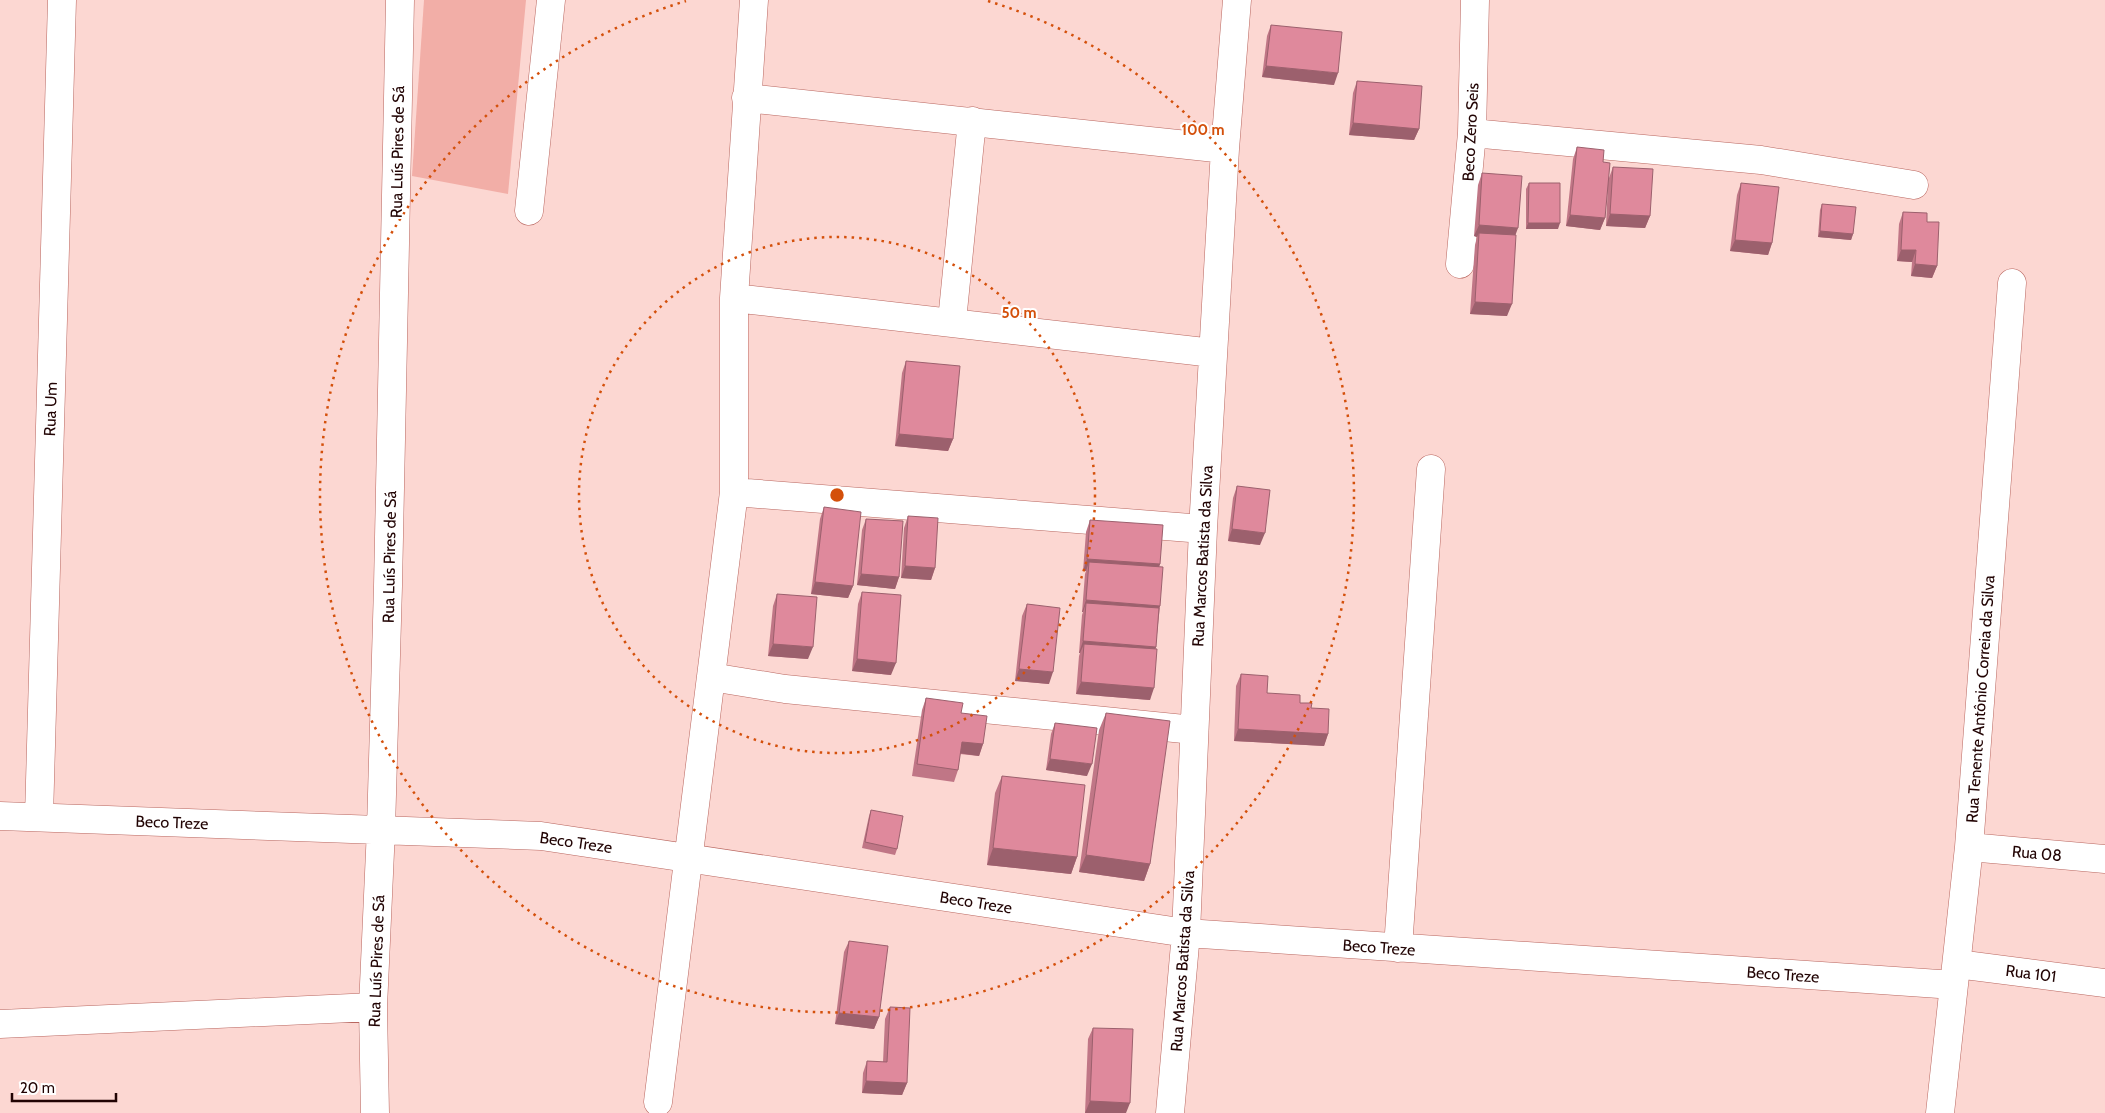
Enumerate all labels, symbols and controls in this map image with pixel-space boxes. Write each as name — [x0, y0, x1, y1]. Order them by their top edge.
street label: Beco Zero Seis — [1458, 82, 1483, 182]
street label: Rua Luís Pires de Sá — [387, 85, 408, 218]
text: 100 m — [1181, 121, 1225, 139]
text: 50 m — [1001, 304, 1037, 322]
street label: Rua Um — [40, 381, 61, 437]
street label: Rua Marcos Batista da Silva — [1188, 464, 1217, 647]
centre of rings — [828, 486, 846, 504]
street label: Rua Luís Pires de Sá — [379, 490, 400, 623]
street label: Rua Tenente Antônio Correia da Silva — [1962, 574, 1999, 824]
street label: Beco Treze — [135, 812, 209, 833]
street label: Beco Treze — [538, 828, 613, 857]
street label: Rua 08 — [2011, 842, 2063, 865]
street label: Rua Marcos Batista da Silva — [1167, 869, 1198, 1052]
street label: Beco Treze — [938, 887, 1013, 918]
street label: Rua Luís Pires de Sá — [365, 894, 388, 1028]
street label: Beco Treze — [1342, 935, 1416, 960]
street label: Rua 101 — [2005, 961, 2057, 986]
street label: Beco Treze — [1746, 962, 1820, 987]
scale bar — [12, 1070, 116, 1102]
text: 20 m — [20, 1079, 55, 1097]

